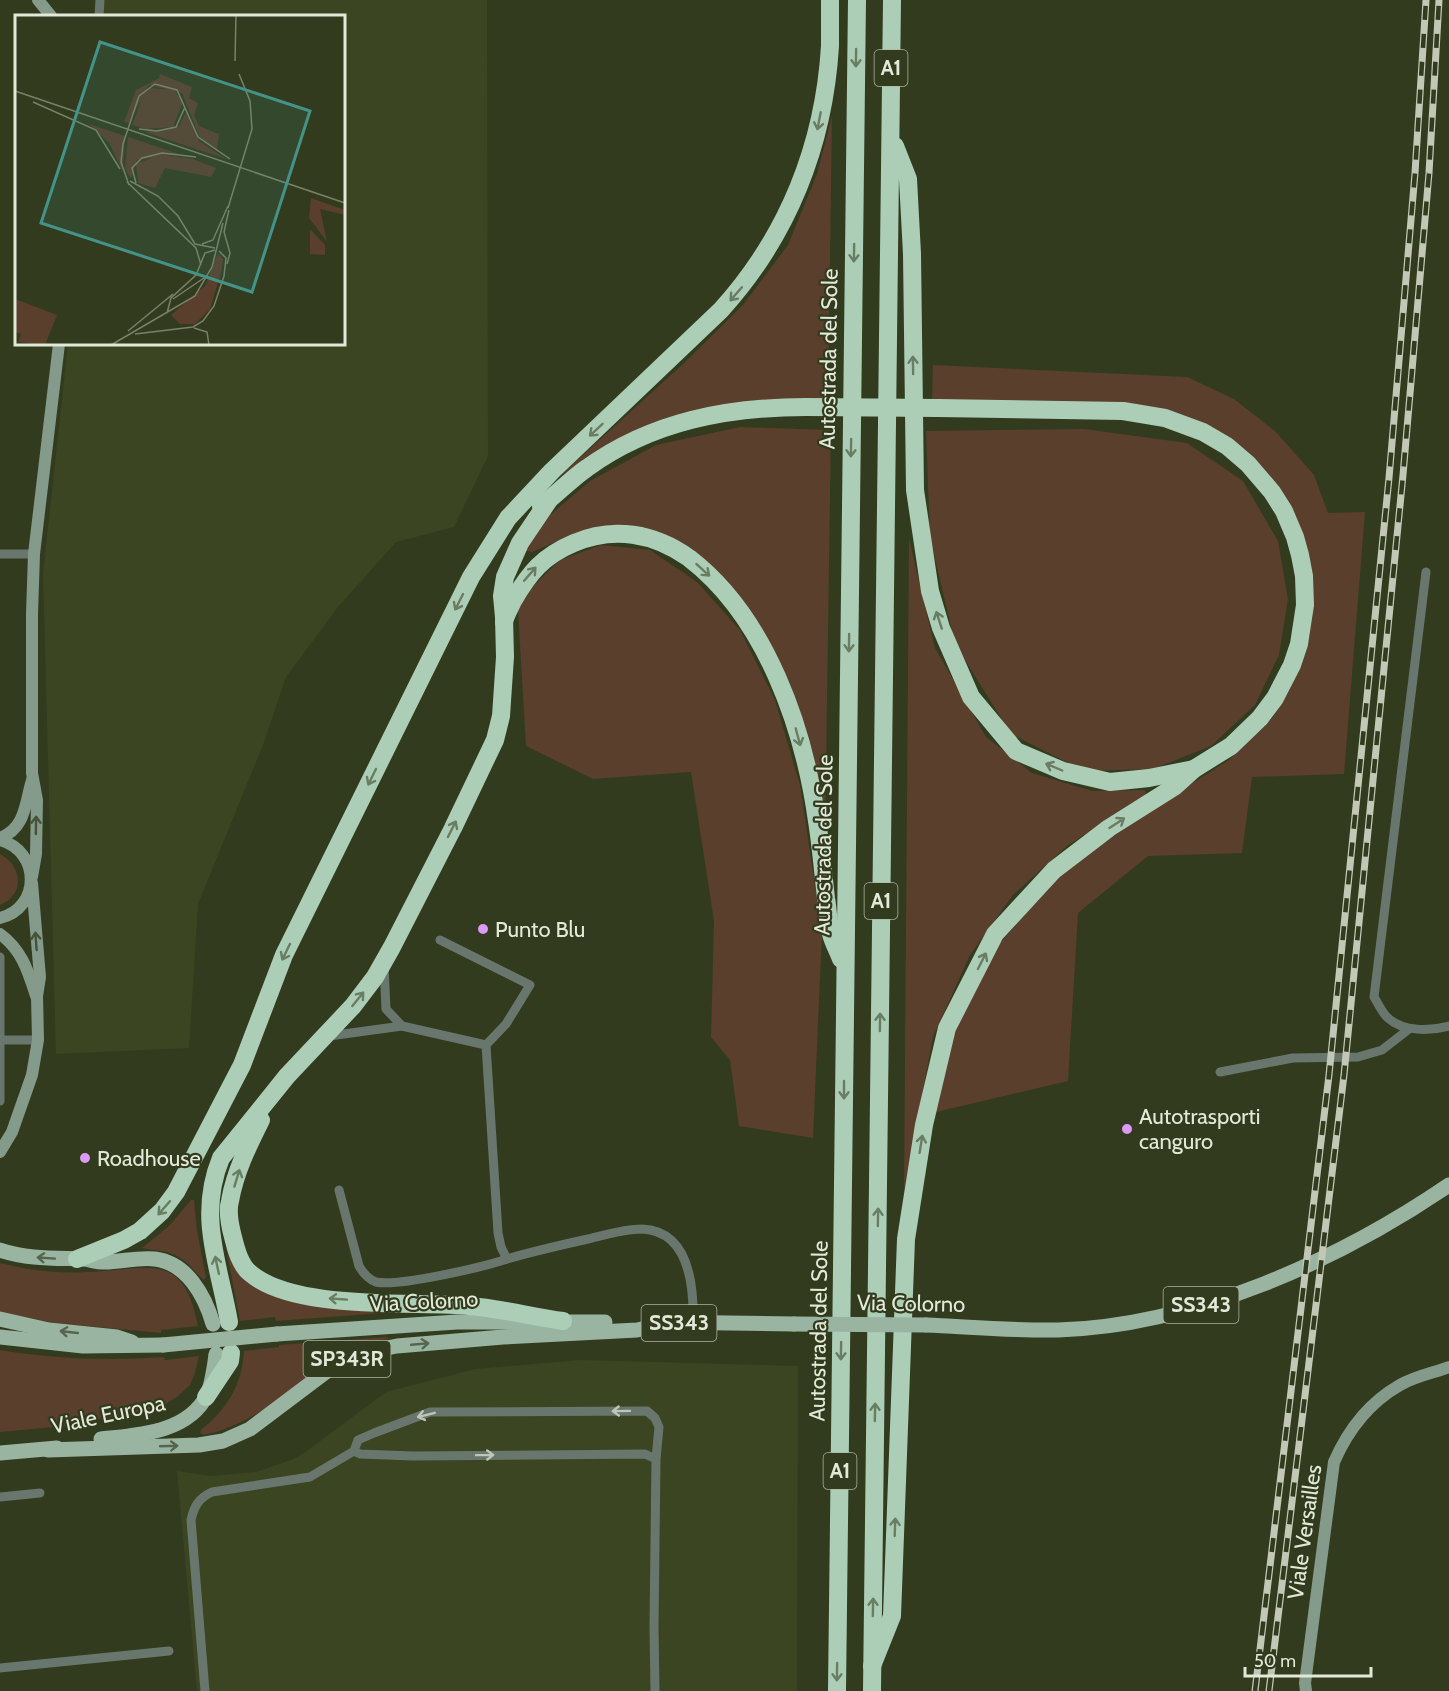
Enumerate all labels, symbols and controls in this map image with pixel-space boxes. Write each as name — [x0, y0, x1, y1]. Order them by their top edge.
inset map — [15, 15, 345, 345]
one-way arrow — [850, 48, 862, 68]
road number: A1 — [874, 50, 908, 86]
one-way arrow — [813, 110, 824, 130]
one-way arrow — [848, 243, 860, 263]
street label: Autostrada del Sole — [813, 268, 844, 450]
one-way arrow — [729, 286, 742, 302]
one-way arrow — [907, 355, 919, 375]
one-way arrow — [588, 423, 603, 437]
one-way arrow — [845, 438, 857, 458]
one-way arrow — [695, 563, 710, 577]
one-way arrow — [523, 567, 537, 582]
one-way arrow — [452, 593, 464, 611]
one-way arrow — [933, 611, 944, 630]
one-way arrow — [843, 633, 855, 653]
one-way arrow — [793, 727, 804, 746]
street label: Autostrada del Sole — [808, 754, 839, 936]
one-way arrow — [1046, 761, 1064, 772]
one-way arrow — [366, 768, 378, 785]
one-way arrow — [31, 816, 42, 836]
one-way arrow — [1108, 817, 1125, 829]
one-way arrow — [446, 821, 458, 838]
road number: A1 — [864, 883, 898, 919]
place label: Punto Blu — [495, 916, 585, 943]
marker: Punto Blu — [476, 922, 490, 936]
one-way arrow — [30, 932, 41, 952]
one-way arrow — [279, 942, 291, 960]
one-way arrow — [976, 952, 988, 970]
one-way arrow — [352, 992, 365, 1008]
one-way arrow — [874, 1013, 886, 1033]
one-way arrow — [838, 1080, 850, 1100]
place label: Autotrasporti canguro — [1139, 1103, 1260, 1155]
marker: Autotrasporti canguro — [1120, 1122, 1134, 1136]
one-way arrow — [916, 1135, 927, 1155]
place label: Roadhouse — [97, 1145, 201, 1172]
marker: Roadhouse — [78, 1151, 92, 1165]
one-way arrow — [232, 1169, 243, 1188]
one-way arrow — [157, 1200, 171, 1215]
one-way arrow — [872, 1208, 884, 1228]
street label: Autostrada del Sole — [803, 1240, 834, 1422]
one-way arrow — [37, 1253, 56, 1264]
one-way arrow — [211, 1256, 222, 1275]
street label: Via Colorno — [369, 1285, 479, 1318]
road number: SS343 — [1164, 1287, 1238, 1323]
street label: Via Colorno — [857, 1289, 965, 1318]
one-way arrow — [329, 1294, 349, 1305]
road number: SS343 — [642, 1305, 716, 1341]
one-way arrow — [59, 1326, 79, 1337]
one-way arrow — [410, 1338, 430, 1349]
road number: SP343R — [304, 1341, 391, 1377]
one-way arrow — [836, 1341, 847, 1361]
street label: Viale Europa — [49, 1389, 168, 1440]
one-way arrow — [869, 1403, 881, 1423]
one-way arrow — [611, 1406, 631, 1417]
one-way arrow — [417, 1409, 436, 1421]
one-way arrow — [159, 1440, 178, 1452]
one-way arrow — [474, 1449, 494, 1461]
road number: A1 — [824, 1453, 856, 1489]
street label: Viale Versailles — [1282, 1463, 1327, 1601]
one-way arrow — [890, 1517, 901, 1537]
one-way arrow — [867, 1598, 879, 1618]
scale bar — [1245, 1640, 1371, 1678]
text: 50 m — [1254, 1650, 1296, 1672]
one-way arrow — [831, 1661, 843, 1681]

